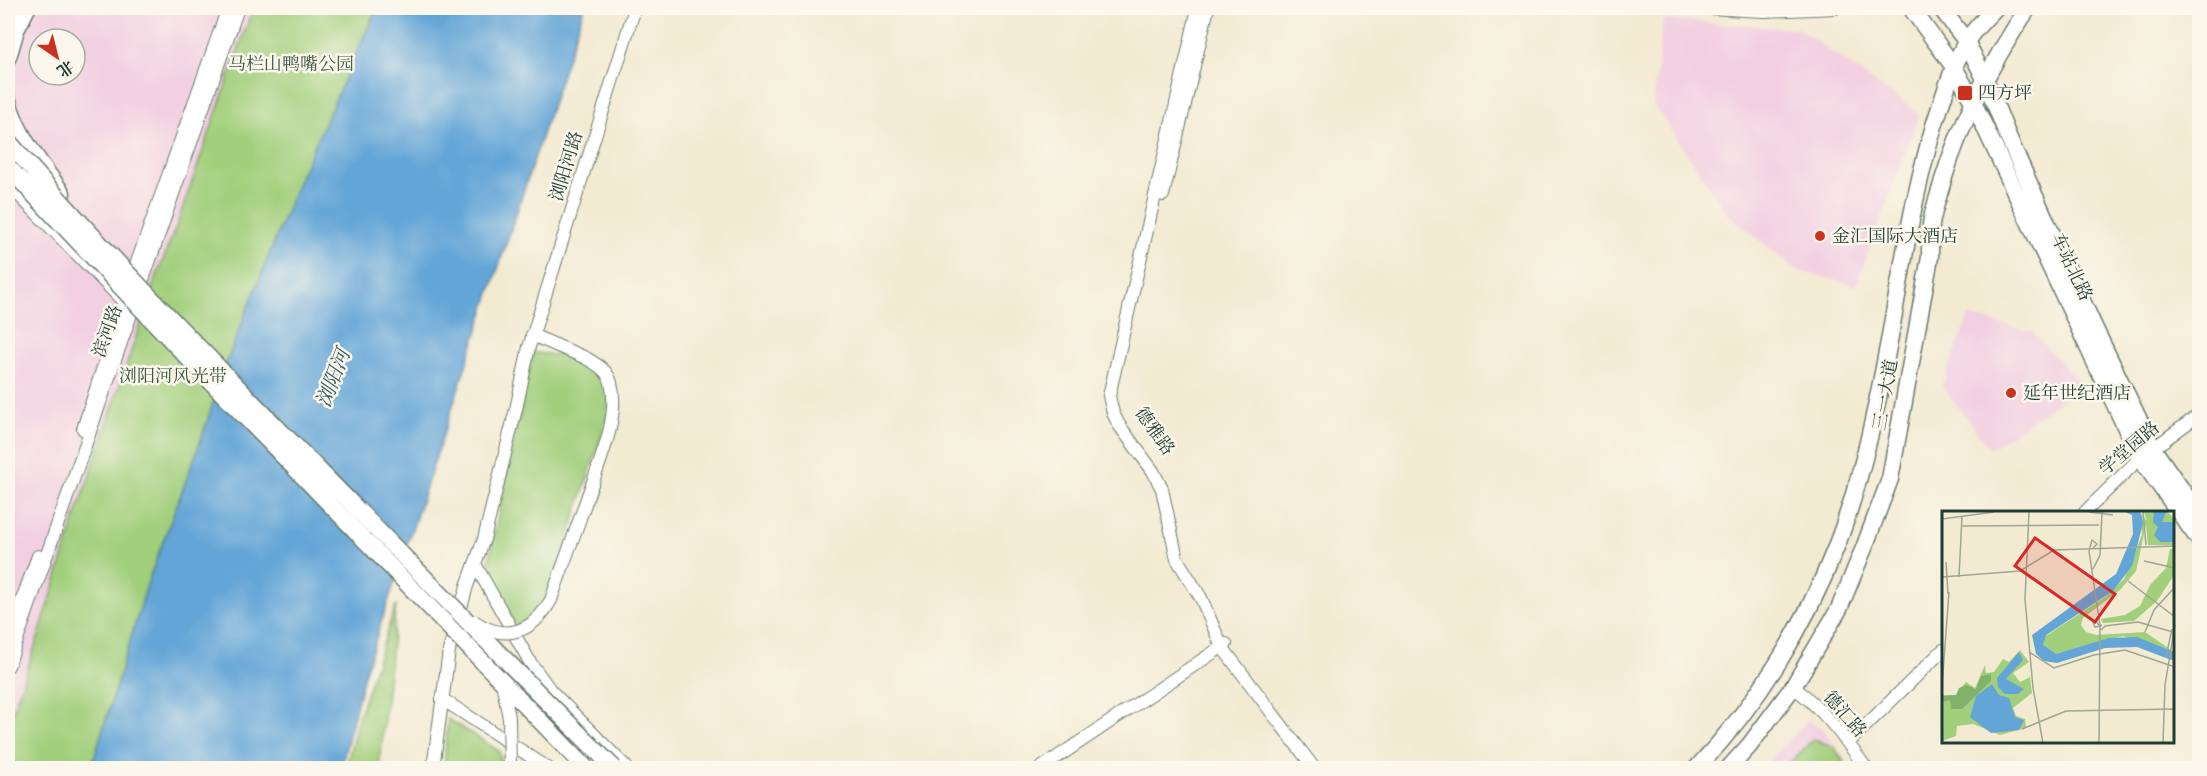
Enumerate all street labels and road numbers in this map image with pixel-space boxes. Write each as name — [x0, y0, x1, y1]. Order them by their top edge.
street label: 浏阳河路 — [546, 129, 588, 204]
street label: 车站北路 — [2046, 230, 2096, 305]
street label: 滨河路 — [88, 302, 128, 360]
street label: 三一大道 — [1869, 358, 1903, 433]
street label: 德雅路 — [1130, 403, 1179, 460]
street label: 学堂园路 — [2095, 417, 2164, 480]
street label: 德汇路 — [1818, 687, 1870, 742]

